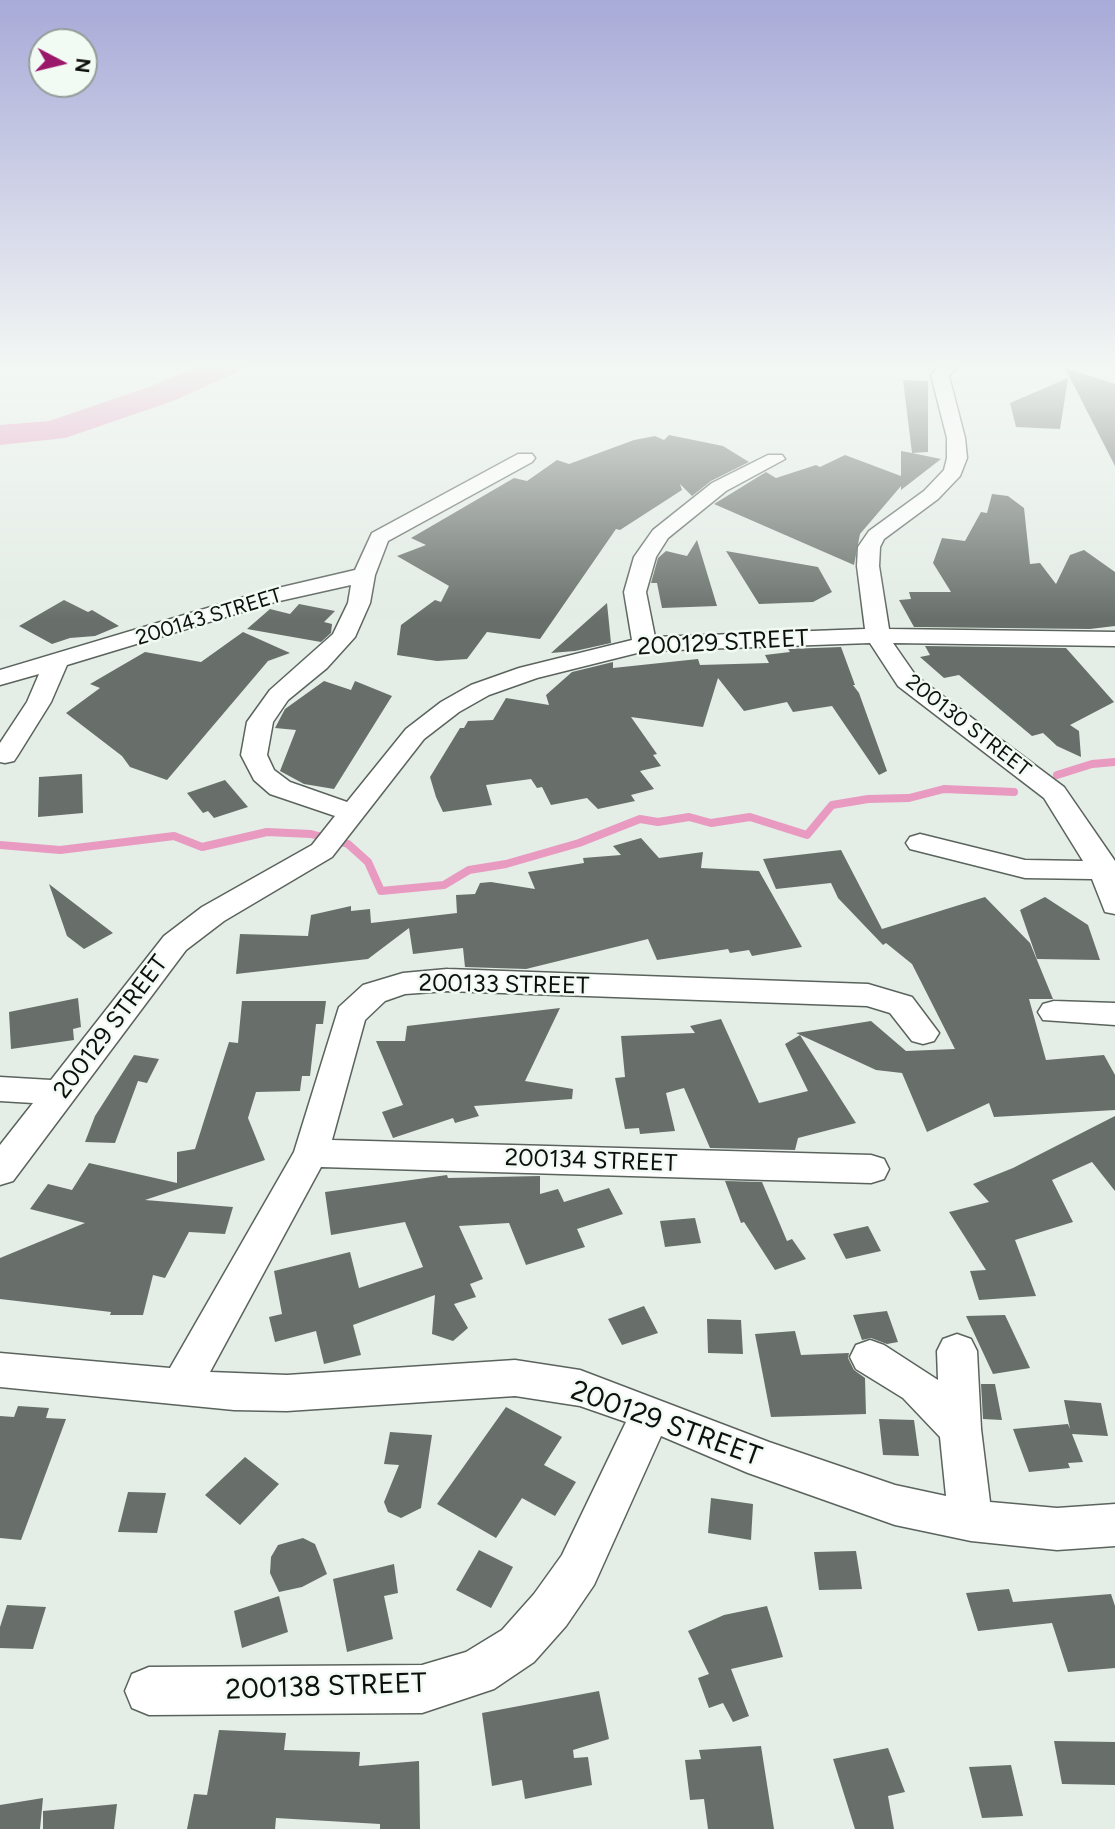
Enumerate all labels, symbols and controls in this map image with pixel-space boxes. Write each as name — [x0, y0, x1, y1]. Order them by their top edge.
north arrow — [28, 28, 98, 98]
text: N — [70, 57, 95, 74]
street label: 200143 STREET — [133, 583, 285, 651]
street label: 200129 STREET — [637, 624, 809, 662]
street label: 200130 STREET — [901, 669, 1035, 783]
street label: 200129 STREET — [48, 950, 174, 1104]
street label: 200133 STREET — [418, 969, 590, 1001]
street label: 200134 STREET — [504, 1144, 678, 1178]
street label: 200129 STREET — [566, 1374, 766, 1474]
street label: 200138 STREET — [225, 1667, 427, 1707]

